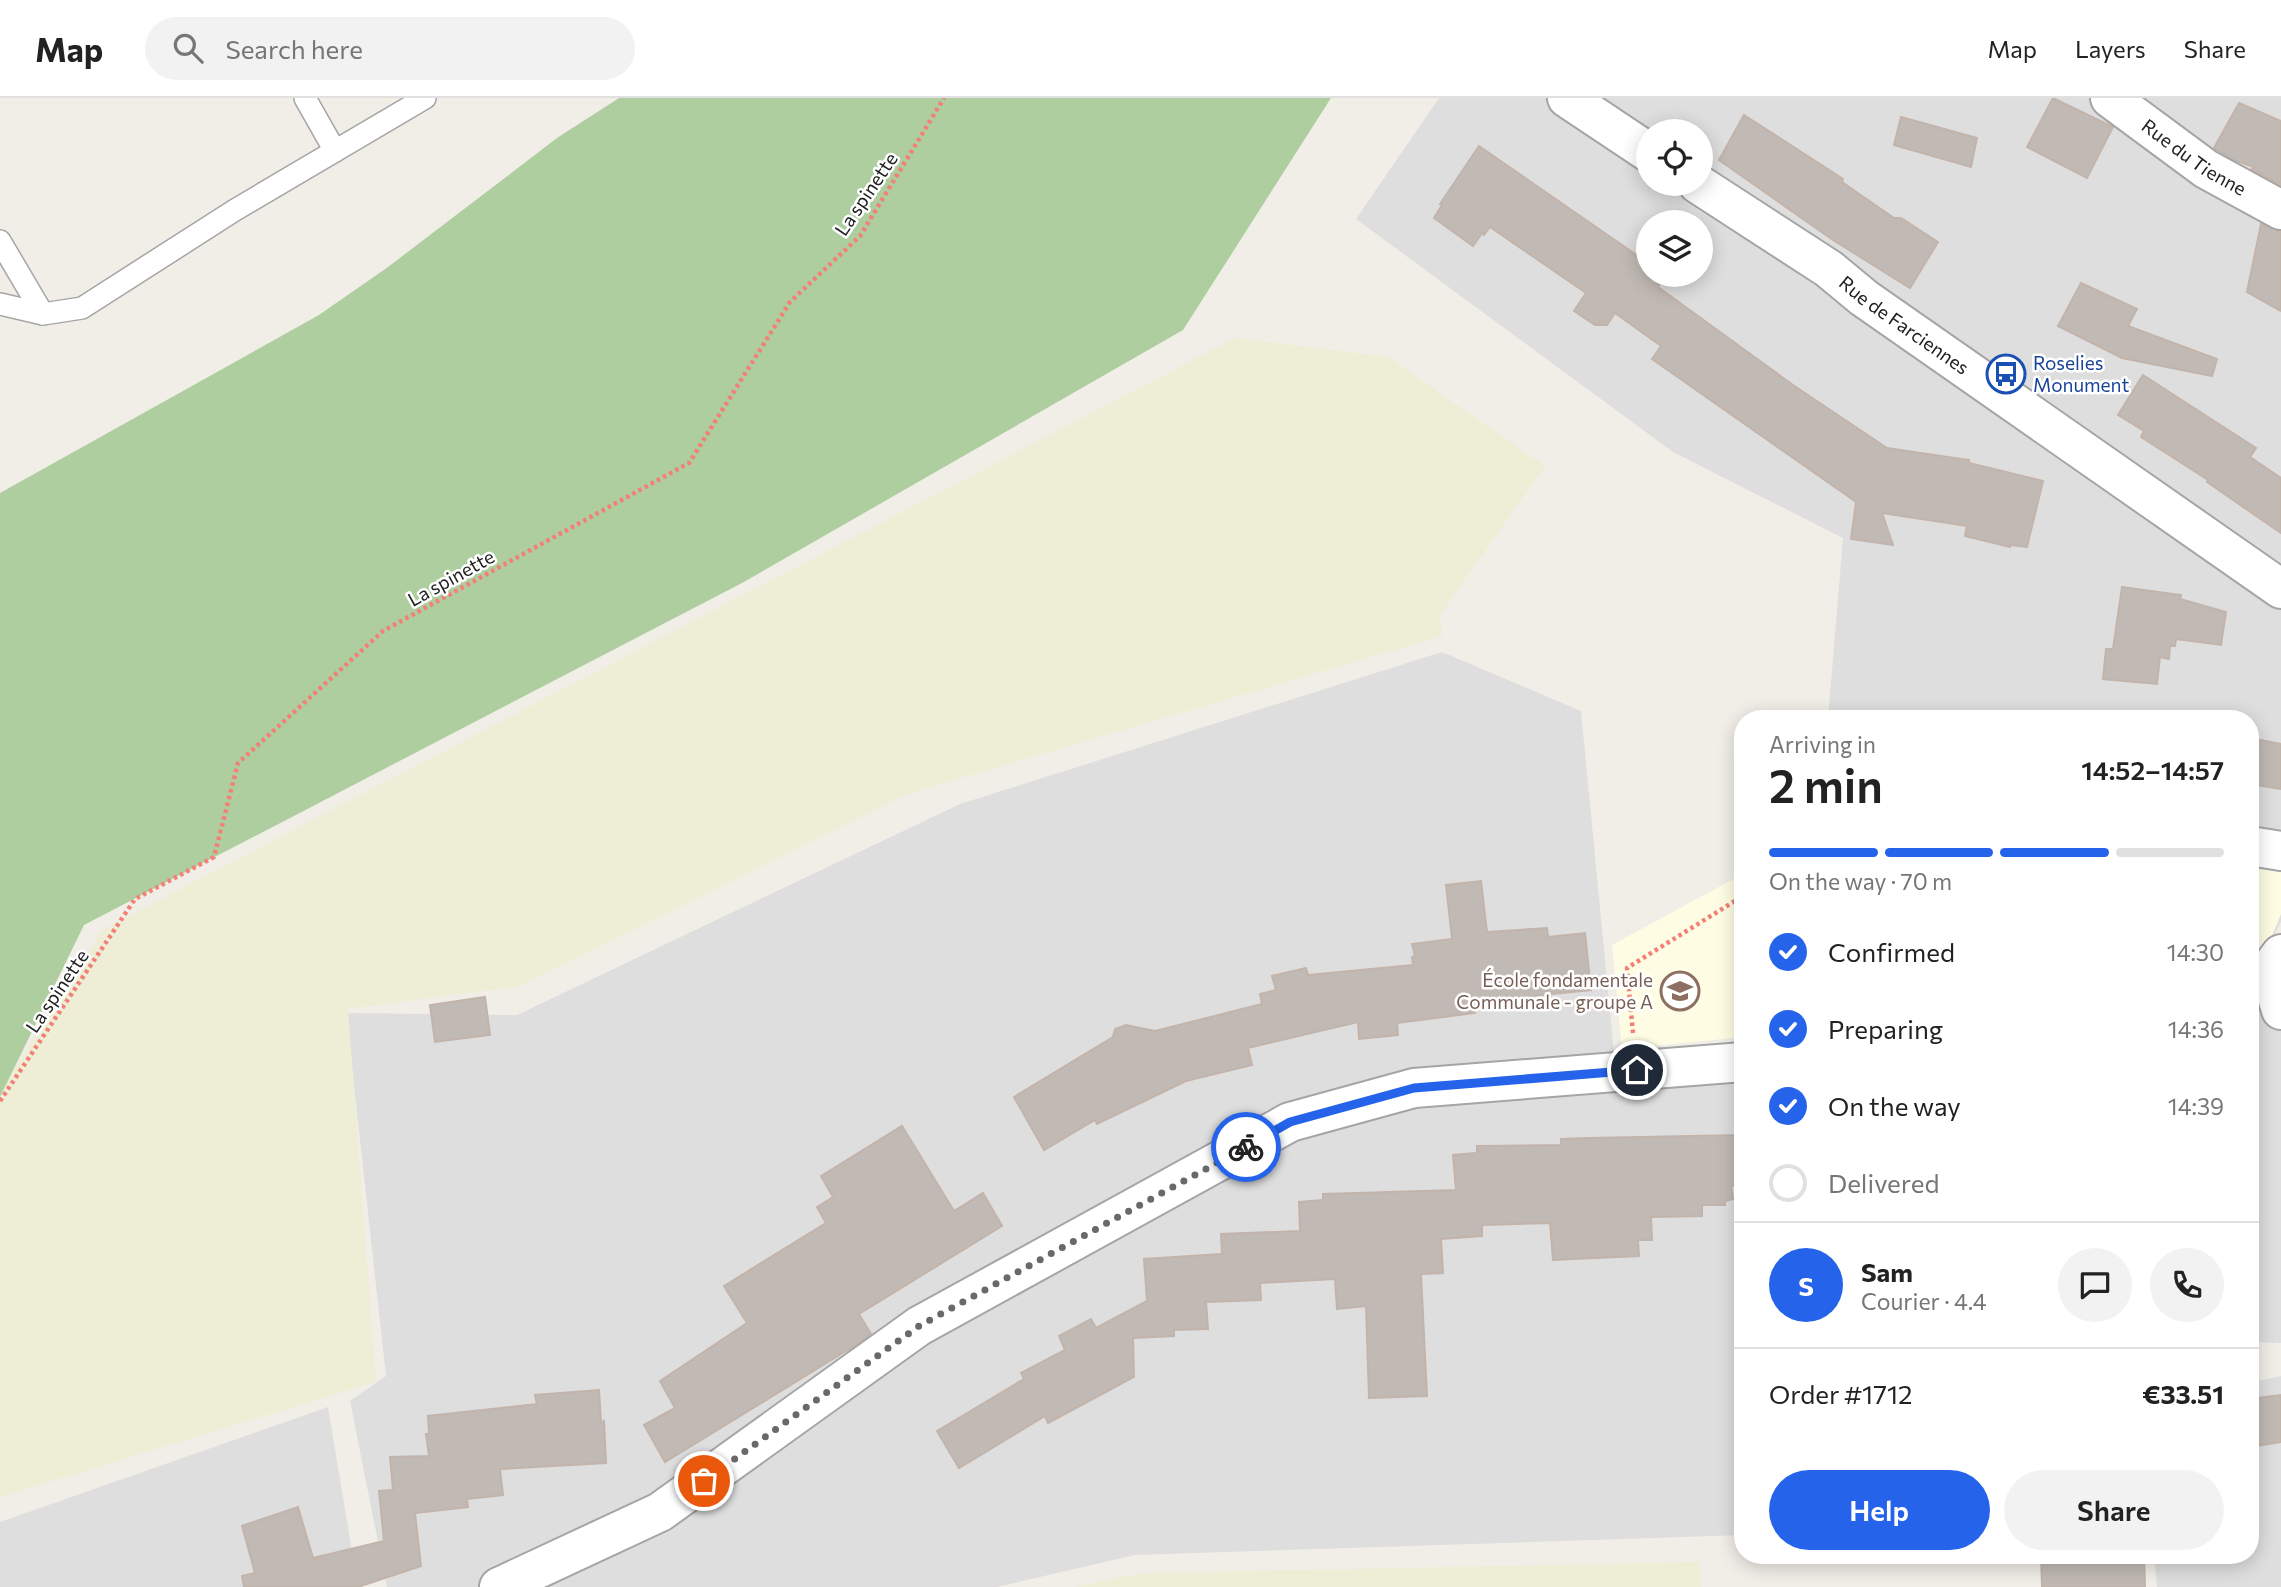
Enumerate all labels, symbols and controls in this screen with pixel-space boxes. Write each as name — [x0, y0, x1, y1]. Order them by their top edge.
search box — [145, 17, 635, 80]
text: Map — [35, 28, 103, 69]
icon: search — [169, 29, 207, 67]
text: Search here — [225, 33, 363, 64]
text: Map — [1988, 34, 2037, 63]
text: Layers — [2075, 34, 2146, 63]
text: Share — [2184, 34, 2246, 63]
street label: Rue du Tienne — [2138, 114, 2250, 200]
map controls — [1636, 119, 1713, 287]
button: locate — [1636, 119, 1713, 196]
street label: La spinette — [829, 148, 902, 240]
button: layers — [1636, 210, 1713, 287]
street label: Rue de Farciennes — [1835, 270, 1974, 379]
place label: Roselies Monument — [2033, 351, 2129, 396]
bus stop icon: Roselies Monument — [1985, 353, 2027, 395]
street label: La spinette — [403, 544, 498, 611]
text: Arriving in — [1769, 730, 1876, 758]
text: 14:52–14:57 — [2081, 754, 2224, 785]
text: 2 min — [1769, 756, 1883, 812]
text: On the way · 70 m — [1769, 867, 1952, 895]
icon: check — [1769, 933, 1807, 971]
text: Confirmed — [1828, 936, 1955, 967]
text: 14:30 — [2167, 938, 2224, 966]
street label: La spinette — [20, 945, 93, 1037]
place label: École fondamentale Communale - groupe A — [1456, 968, 1653, 1013]
school or university icon: École fondamentale Communale - groupe A — [1659, 970, 1701, 1012]
icon: check — [1769, 1010, 1807, 1048]
text: Preparing — [1828, 1013, 1943, 1044]
text: 14:36 — [2168, 1015, 2224, 1043]
pin — [1607, 1040, 1667, 1100]
icon: home — [1618, 1051, 1656, 1089]
icon: check — [1769, 1087, 1807, 1125]
text: On the way — [1828, 1090, 1961, 1121]
text: 14:39 — [2168, 1092, 2224, 1120]
courier — [1211, 1112, 1281, 1182]
icon: bike — [1227, 1128, 1265, 1166]
text: Delivered — [1828, 1167, 1939, 1198]
button: chat — [2058, 1248, 2132, 1322]
button: phone — [2150, 1248, 2224, 1322]
text: Sam — [1861, 1256, 1913, 1287]
text: S — [1798, 1270, 1814, 1301]
text: Courier · 4.4 — [1861, 1287, 1987, 1315]
text: Order #1712 — [1769, 1378, 1912, 1409]
text: €33.51 — [2142, 1378, 2224, 1409]
pin — [674, 1451, 734, 1511]
icon: bag — [685, 1462, 723, 1500]
button: Help — [1769, 1470, 1990, 1550]
button: Share — [2004, 1470, 2224, 1550]

